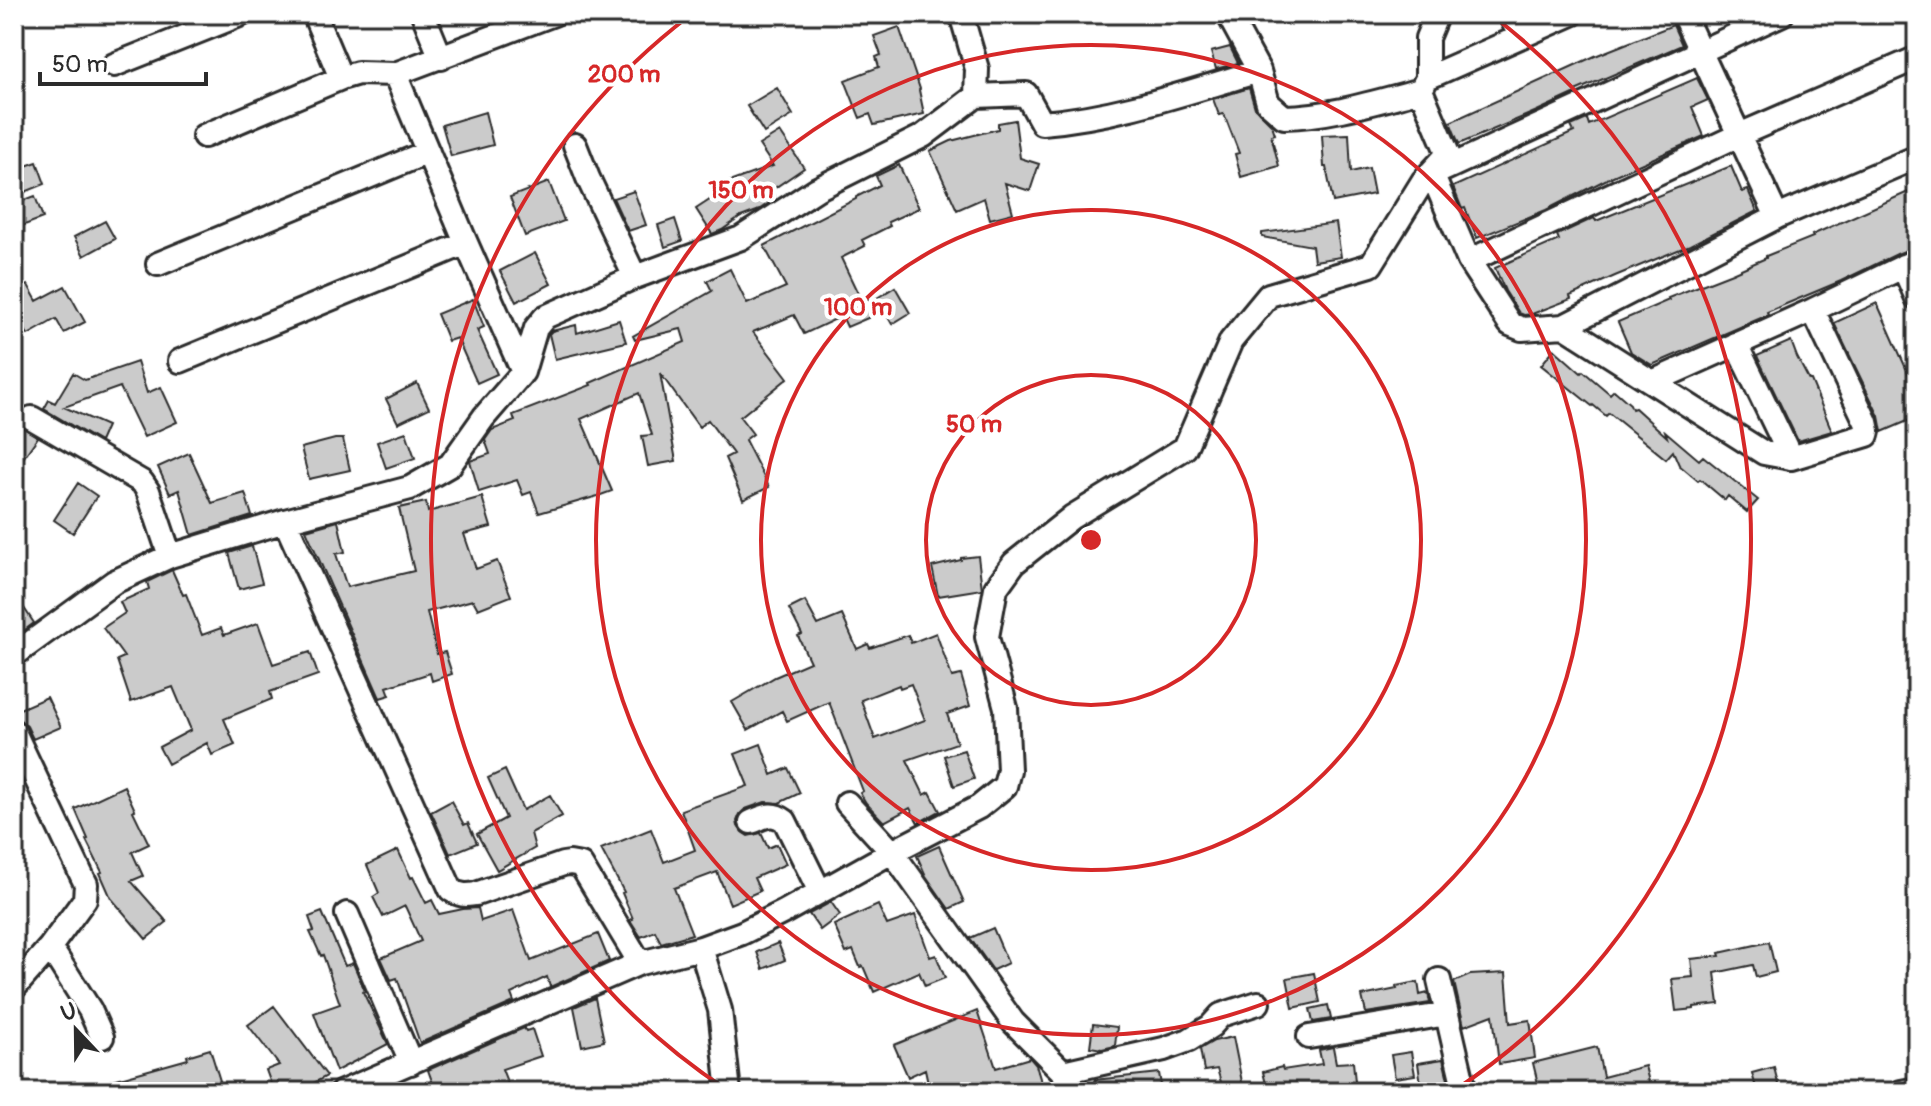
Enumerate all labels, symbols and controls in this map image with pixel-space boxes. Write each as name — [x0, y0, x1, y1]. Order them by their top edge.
scale bar — [40, 36, 206, 86]
text: 50 m — [52, 50, 108, 79]
text: 200 m — [588, 60, 660, 89]
text: 150 m — [708, 176, 774, 205]
text: 100 m — [824, 293, 892, 322]
text: 50 m — [946, 410, 1002, 439]
centre of rings — [1077, 526, 1105, 554]
north arrow — [36, 990, 116, 1070]
text: U — [57, 997, 81, 1028]

